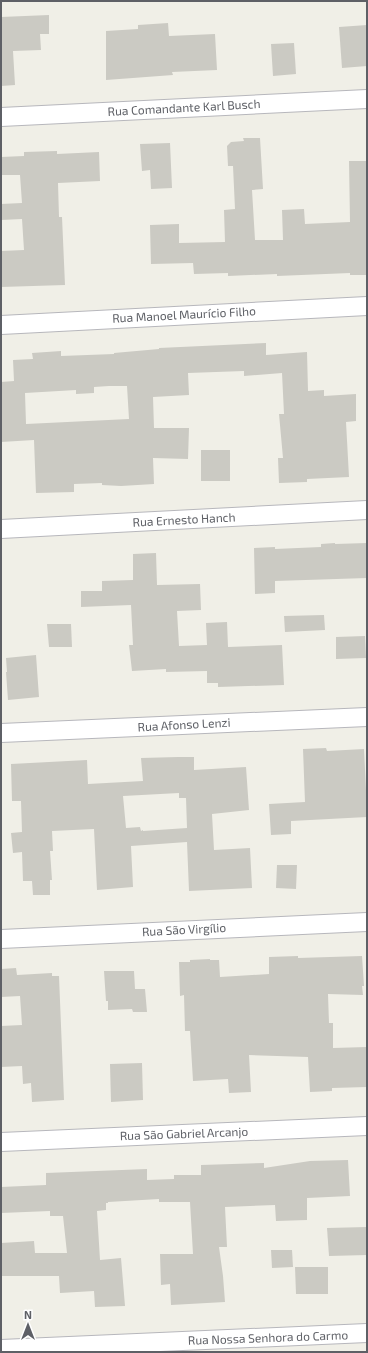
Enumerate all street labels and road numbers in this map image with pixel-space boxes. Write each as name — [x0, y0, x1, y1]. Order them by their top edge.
street label: Rua Comandante Karl Busch — [107, 96, 261, 118]
street label: Rua Manoel Maurício Filho — [112, 303, 256, 325]
street label: Rua Ernesto Hanch — [132, 509, 236, 529]
street label: Rua Afonso Lenzi — [137, 715, 231, 733]
street label: Rua São Virgílio — [142, 920, 227, 938]
street label: Rua São Gabriel Arcanjo — [119, 1124, 249, 1143]
street label: Rua Nossa Senhora do Carmo — [188, 1327, 348, 1347]

